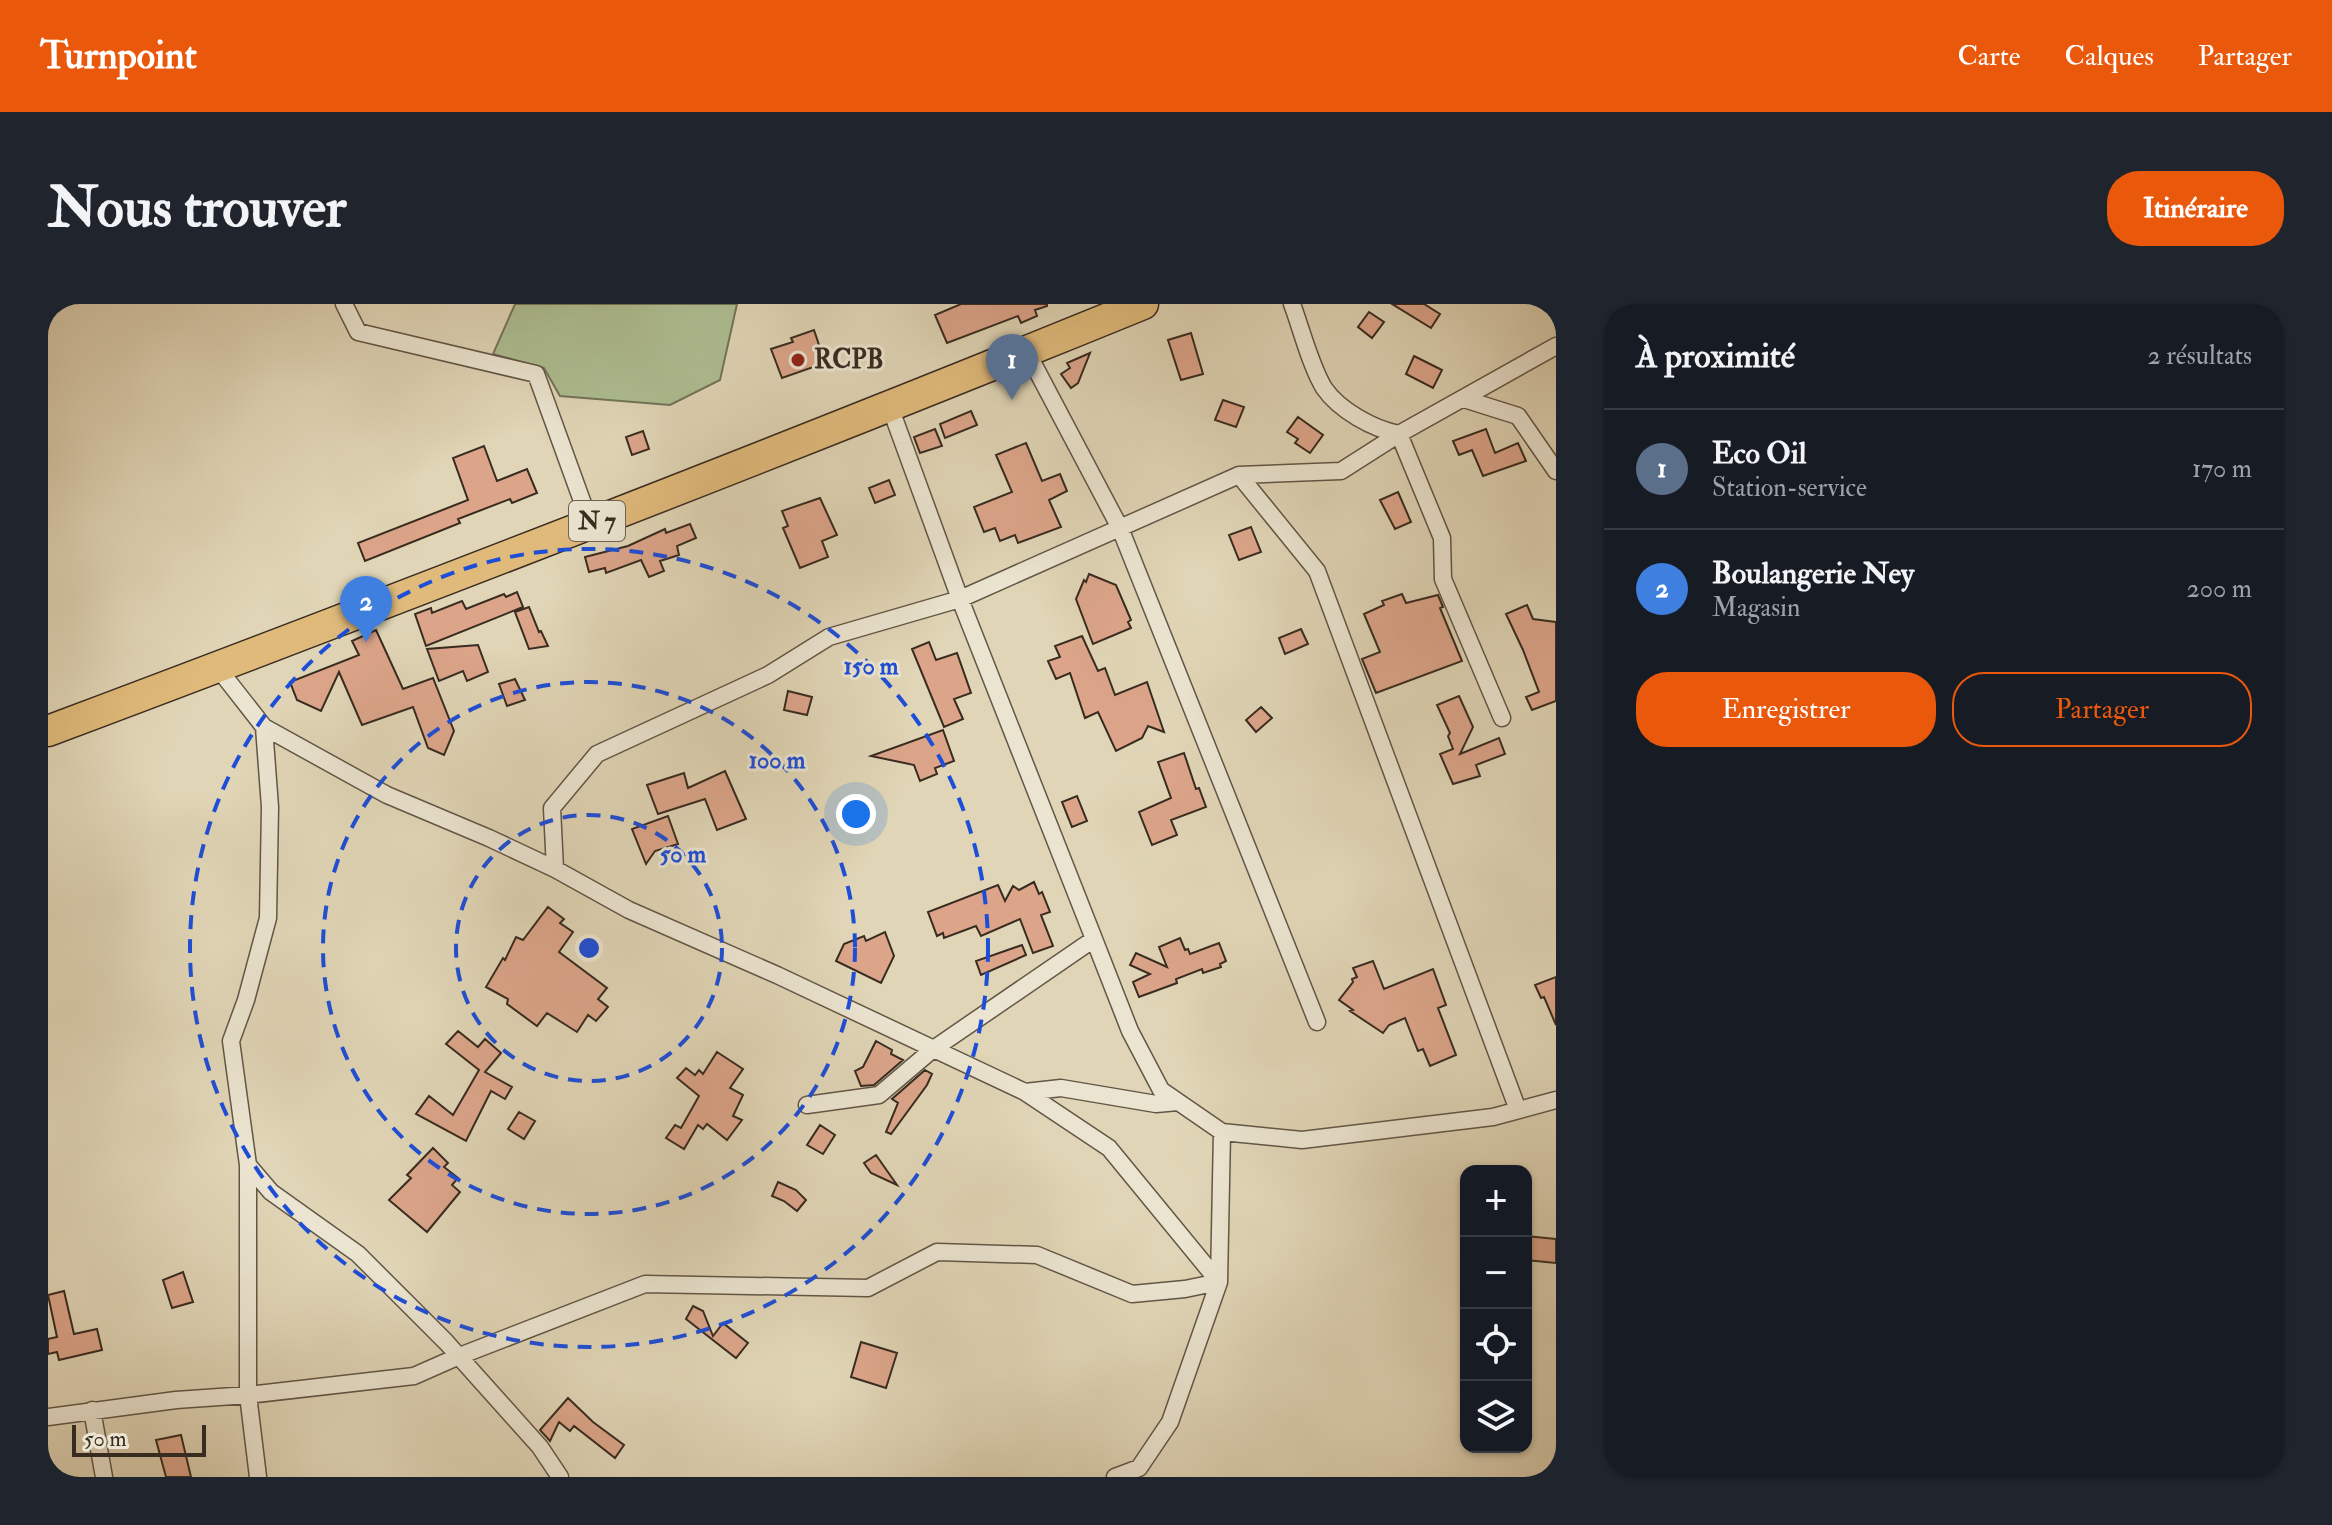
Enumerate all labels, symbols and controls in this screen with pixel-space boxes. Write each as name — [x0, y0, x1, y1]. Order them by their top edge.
text: Turnpoint — [40, 32, 197, 80]
text: Carte — [1957, 39, 2021, 74]
text: Calques — [2065, 39, 2154, 74]
text: Partager — [2198, 39, 2292, 74]
button: Itinéraire — [2107, 171, 2284, 246]
text: Nous trouver — [48, 173, 346, 244]
pin: 1 — [986, 334, 1038, 400]
text: À proximité — [1636, 335, 1795, 378]
text: 2 résultats — [2148, 340, 2252, 372]
place label: RCPB — [814, 344, 883, 376]
marker: RCPB — [789, 351, 807, 369]
text: Eco Oil — [1712, 435, 1806, 472]
text: 1 — [1657, 453, 1667, 485]
text: 170 m — [2192, 453, 2252, 485]
text: Station-service — [1712, 472, 1867, 504]
road number: N 7 — [569, 501, 625, 541]
text: Boulangerie Ney — [1712, 555, 1914, 592]
text: 2 — [1655, 573, 1669, 605]
text: 200 m — [2187, 573, 2252, 605]
pin: 2 — [340, 576, 392, 642]
text: Magasin — [1712, 592, 1800, 624]
text: 150 m — [844, 651, 899, 682]
button: Enregistrer — [1636, 672, 1936, 747]
button: Partager — [1952, 672, 2252, 747]
text: 100 m — [749, 745, 806, 776]
your location — [836, 794, 876, 834]
text: 50 m — [660, 839, 707, 870]
centre of rings — [575, 934, 603, 962]
map controls — [1460, 1165, 1532, 1453]
button: + — [1460, 1165, 1532, 1237]
button: − — [1460, 1237, 1532, 1309]
button: locate — [1460, 1309, 1532, 1381]
button: layers — [1460, 1381, 1532, 1453]
scale bar — [72, 1421, 206, 1457]
text: 50 m — [84, 1425, 126, 1453]

